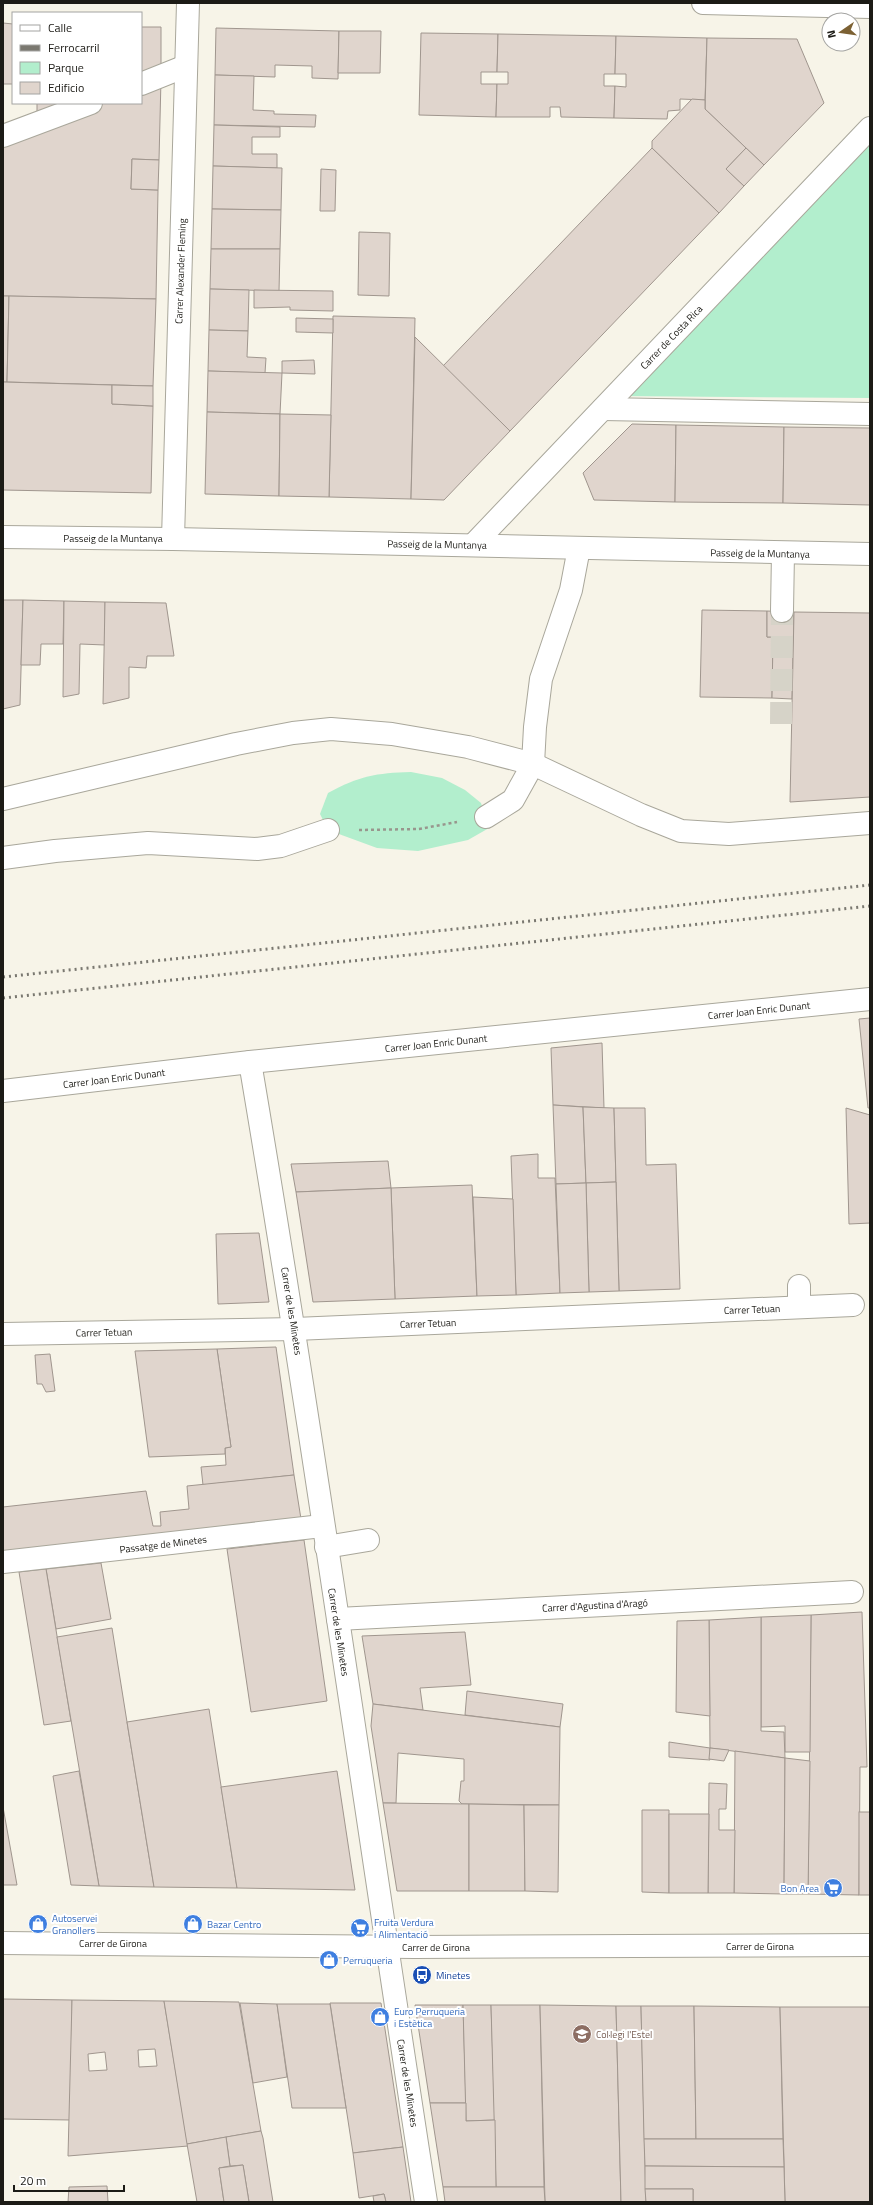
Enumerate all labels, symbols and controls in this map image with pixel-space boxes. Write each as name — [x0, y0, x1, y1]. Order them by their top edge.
legend — [12, 12, 142, 104]
north arrow — [821, 12, 861, 52]
text: Calle — [48, 18, 72, 37]
text: N — [823, 29, 840, 40]
text: Ferrocarril — [48, 38, 100, 57]
text: Parque — [48, 58, 84, 77]
text: Edificio — [48, 78, 84, 97]
street label: Carrer Alexander Fleming — [171, 218, 190, 324]
street label: Carrer de Costa Rica — [637, 302, 706, 373]
street label: Passeig de la Muntanya — [63, 531, 163, 546]
street label: Passeig de la Muntanya — [387, 536, 487, 553]
street label: Passeig de la Muntanya — [710, 545, 810, 562]
street label: Carrer Joan Enric Dunant — [707, 998, 811, 1023]
street label: Carrer Joan Enric Dunant — [384, 1031, 488, 1056]
street label: Carrer Joan Enric Dunant — [62, 1065, 166, 1092]
street label: Carrer de les Minetes — [277, 1266, 306, 1357]
street label: Carrer Tetuan — [723, 1301, 781, 1318]
street label: Carrer Tetuan — [399, 1315, 457, 1332]
street label: Carrer Tetuan — [76, 1325, 132, 1340]
street label: Passatge de Minetes — [119, 1532, 208, 1557]
street label: Carrer de les Minetes — [324, 1587, 353, 1678]
street label: Carrer d'Agustina d'Aragó — [542, 1595, 648, 1616]
supermarket icon: Bon Area — [822, 1877, 844, 1899]
place label: Bon Area — [781, 1881, 819, 1896]
place label: Autoservei Granollers — [52, 1911, 97, 1938]
shop icon: Autoservei Granollers — [27, 1913, 49, 1935]
shop icon: Bazar Centro — [182, 1913, 204, 1935]
place label: Fruita Verdura i Alimentació — [374, 1915, 434, 1942]
place label: Bazar Centro — [207, 1917, 261, 1932]
supermarket icon: Fruita Verdura i Alimentació — [349, 1917, 371, 1939]
street label: Carrer de Girona — [79, 1936, 147, 1951]
street label: Carrer de Girona — [726, 1939, 794, 1954]
street label: Carrer de Girona — [402, 1940, 470, 1955]
shop icon: Perruqueria — [318, 1949, 340, 1971]
place label: Perruqueria — [343, 1953, 392, 1968]
bus stop icon: Minetes — [411, 1964, 433, 1986]
place label: Minetes — [436, 1968, 471, 1983]
place label: Euro Perruqueria i Estètica — [394, 2004, 465, 2031]
shop icon: Euro Perruqueria i Estètica — [369, 2006, 391, 2028]
school or university icon: Col·legi l'Estel — [571, 2023, 593, 2045]
place label: Col·legi l'Estel — [596, 2027, 652, 2042]
street label: Carrer de les Minetes — [393, 2038, 422, 2129]
scale bar — [14, 2167, 124, 2193]
text: 20 m — [20, 2171, 46, 2190]

